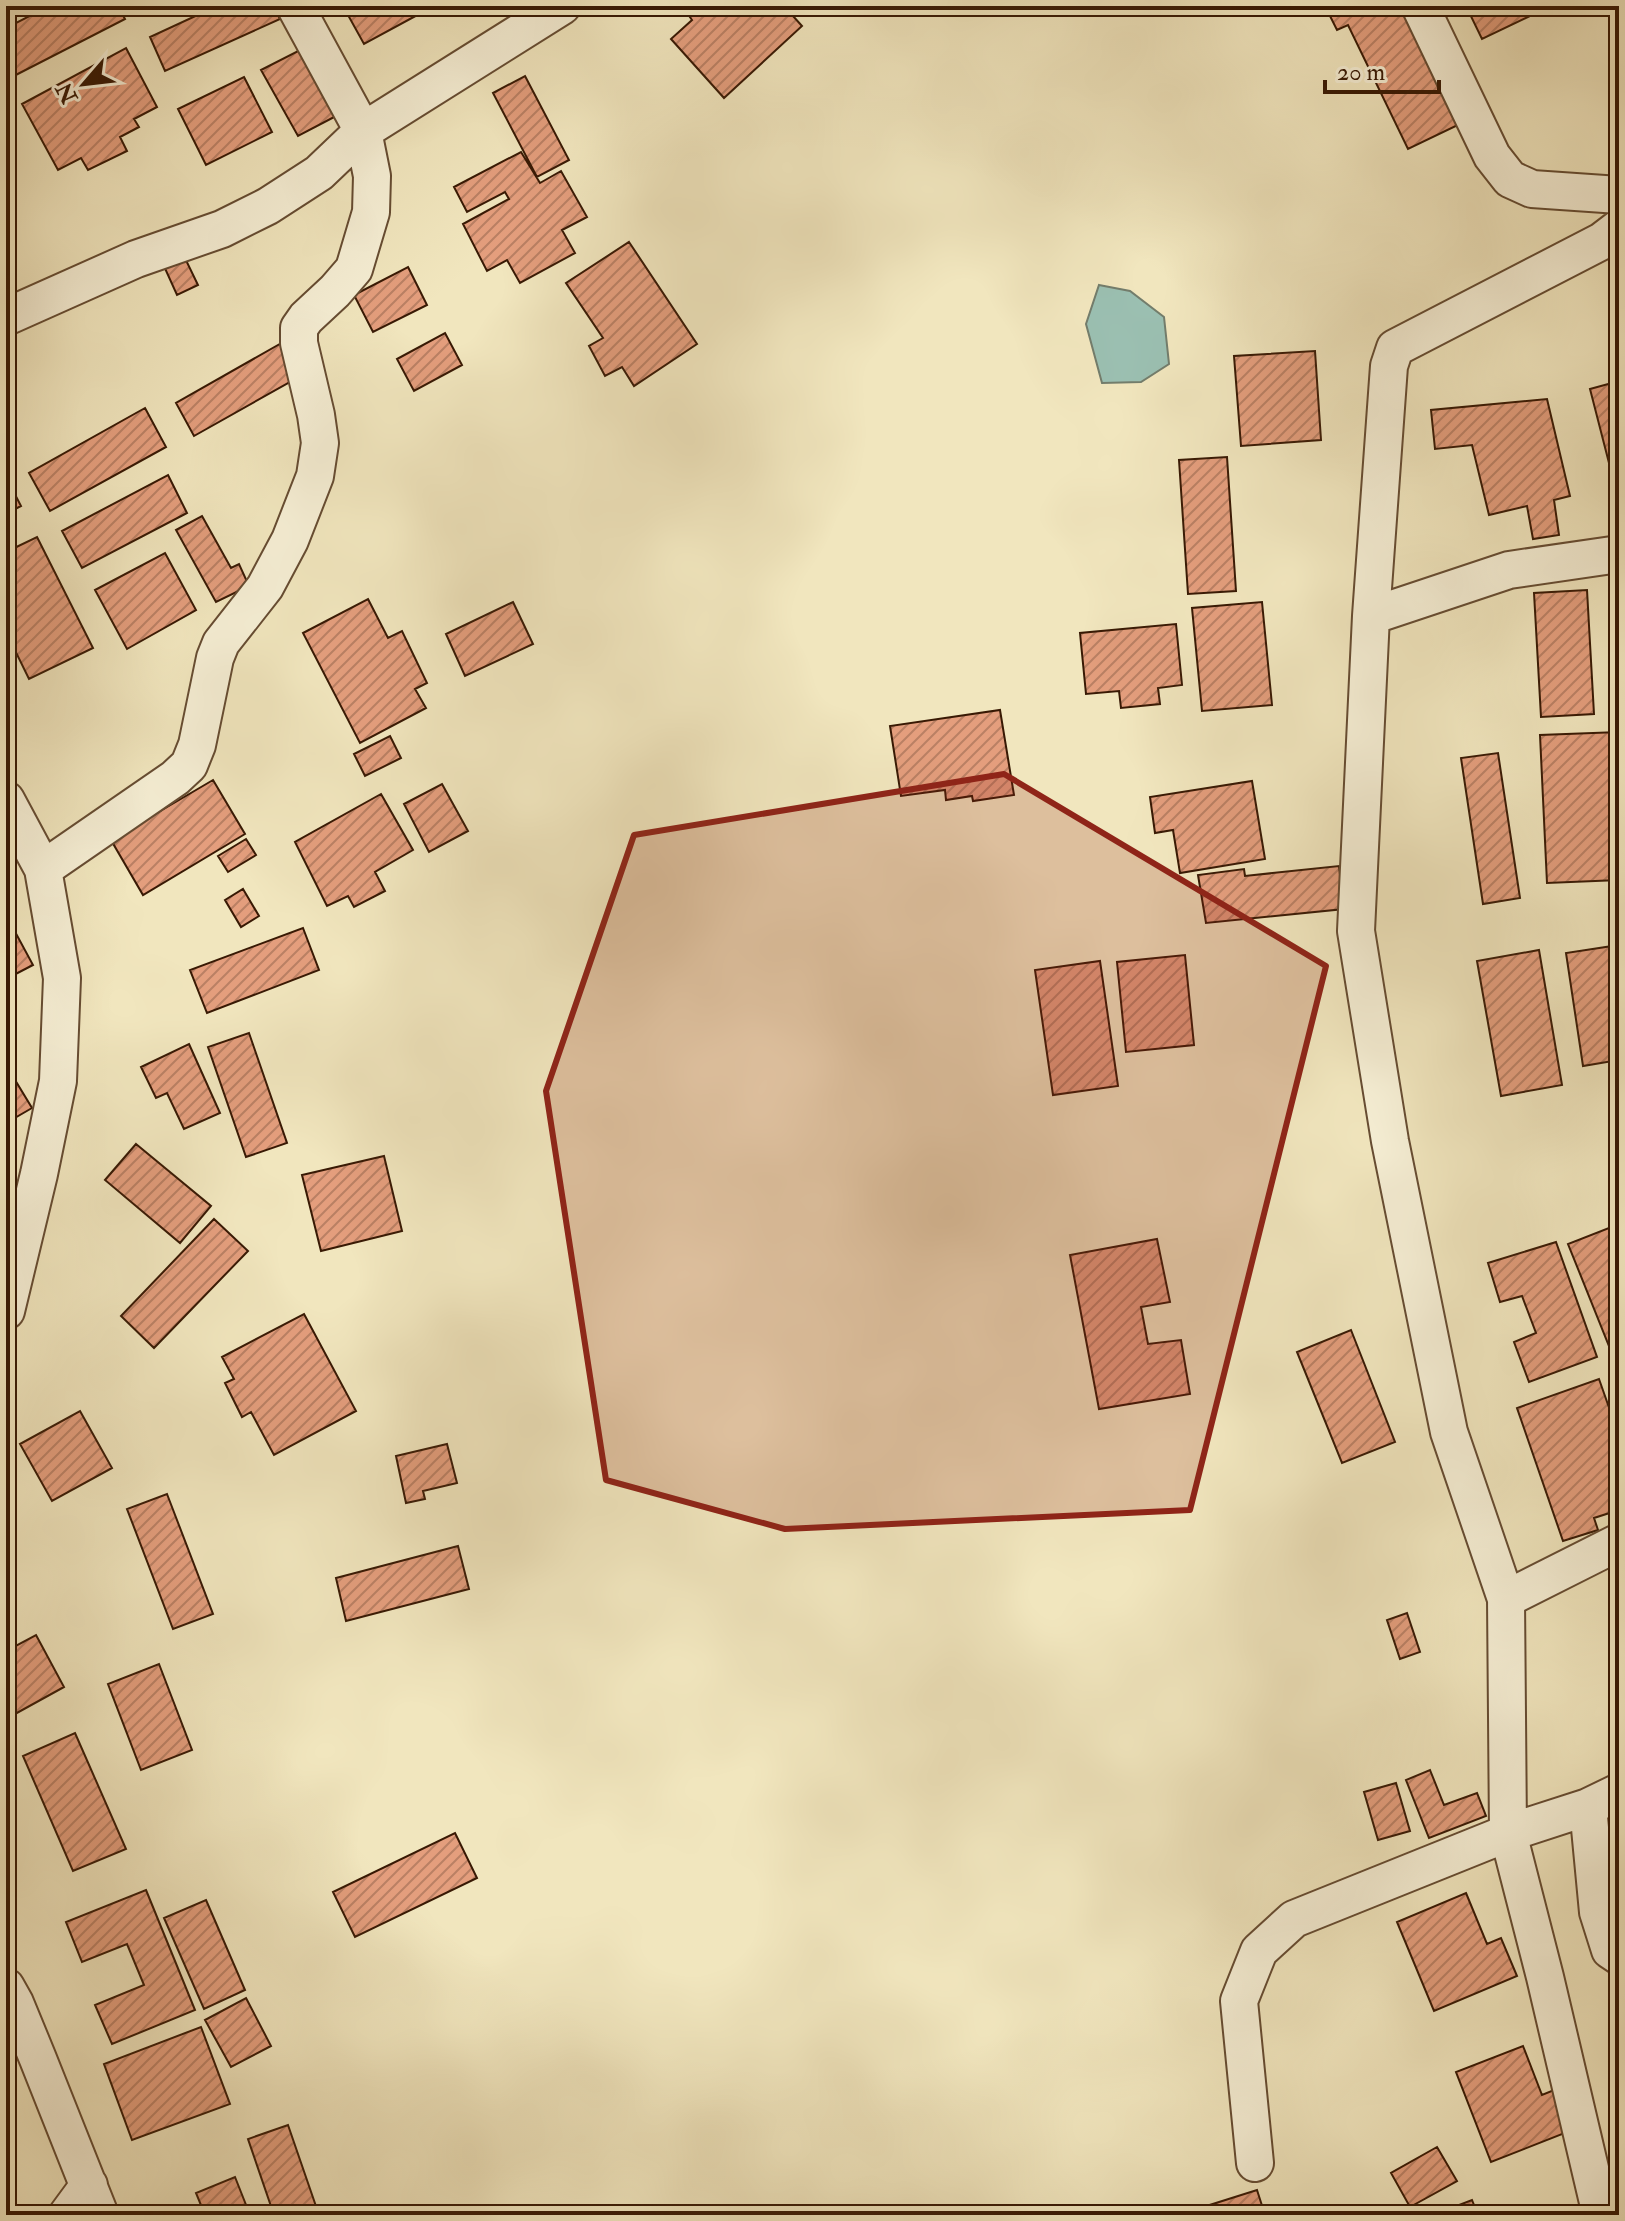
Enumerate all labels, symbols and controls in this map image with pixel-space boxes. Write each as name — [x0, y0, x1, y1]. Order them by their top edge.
north arrow — [44, 44, 124, 124]
scale bar — [1325, 44, 1439, 94]
text: 20 m — [1337, 57, 1386, 88]
text: N — [50, 77, 85, 109]

